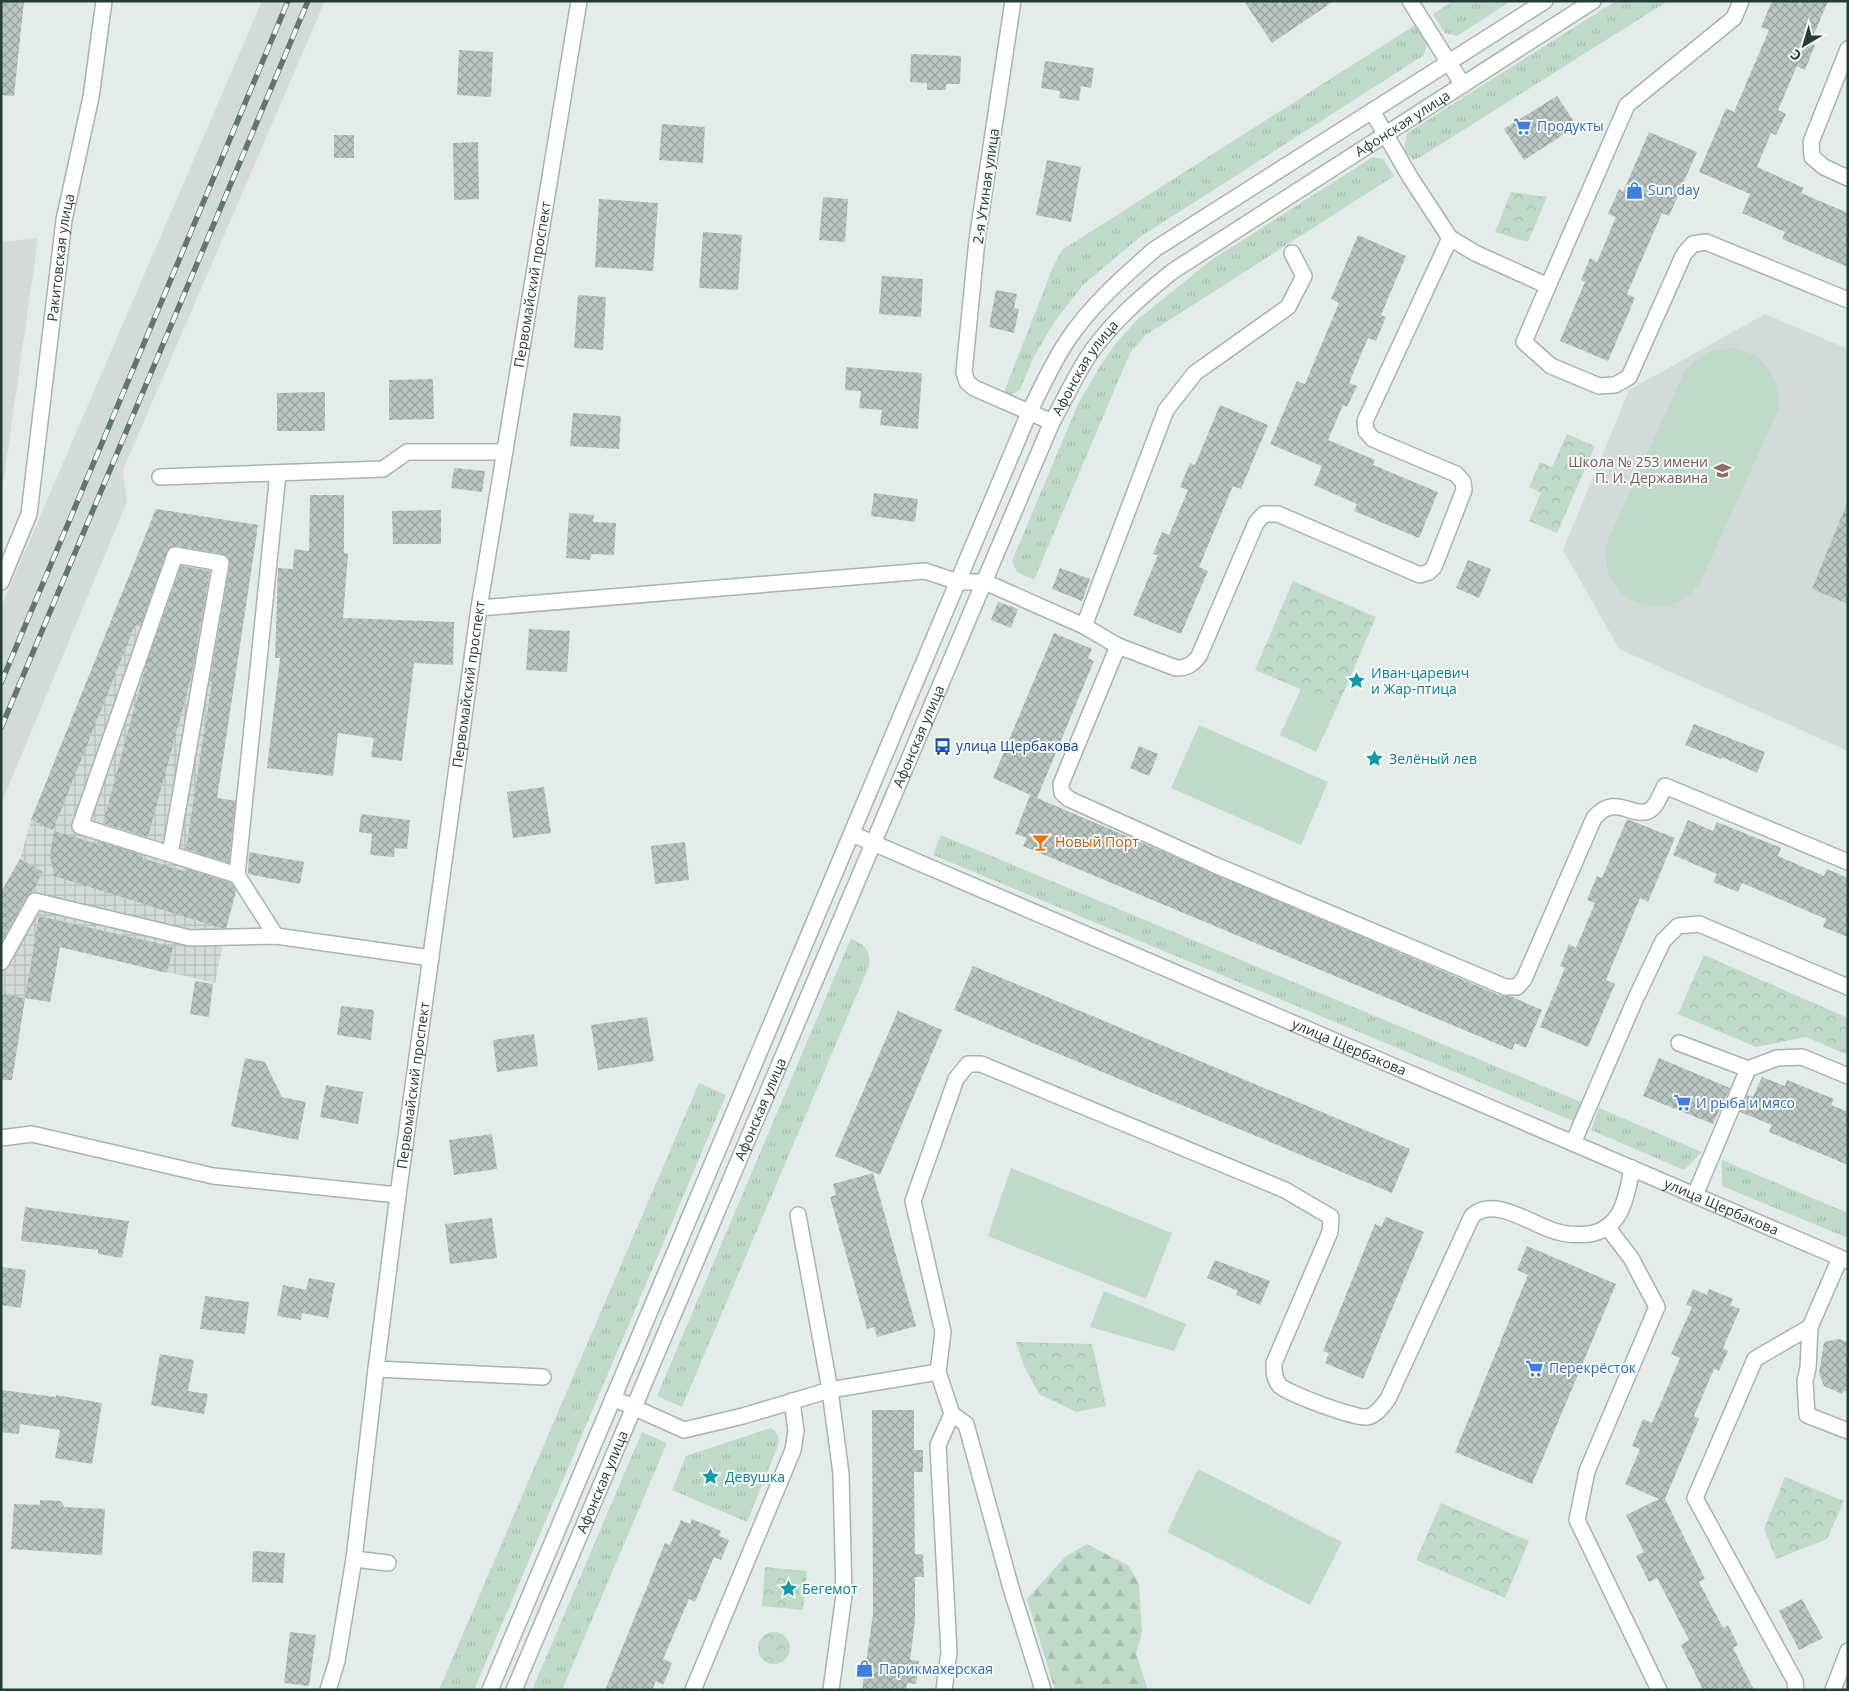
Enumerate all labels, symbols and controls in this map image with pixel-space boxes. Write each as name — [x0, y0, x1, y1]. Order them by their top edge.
north arrow — [1779, 20, 1829, 70]
text: С — [1786, 45, 1805, 66]
street label: Афонская улица — [1351, 85, 1454, 161]
supermarket icon: Продукты — [1513, 116, 1533, 136]
place label: Продукты — [1537, 116, 1604, 135]
street label: 2-я Утиная улица — [968, 127, 1003, 245]
shop icon: Sun day — [1624, 180, 1644, 200]
place label: Sun day — [1648, 180, 1701, 199]
street label: Ракитовская улица — [42, 192, 79, 322]
street label: Первомайский проспект — [509, 199, 555, 369]
street label: Афонская улица — [1047, 316, 1122, 419]
place label: Школа № 253 имени П. И. Державина — [1568, 452, 1708, 487]
school or university icon: Школа № 253 имени П. И. Державина — [1712, 460, 1732, 480]
street label: Первомайский проспект — [447, 599, 489, 769]
place label: Иван-царевич и Жар-птица — [1371, 663, 1469, 698]
place icon: Иван-царевич и Жар-птица — [1347, 671, 1367, 691]
street label: Афонская улица — [888, 682, 948, 790]
bus stop icon: улица Щербакова — [932, 736, 952, 756]
place label: улица Щербакова — [956, 736, 1079, 755]
place icon: Зелёный лев — [1365, 749, 1385, 769]
place label: Зелёный лев — [1389, 749, 1477, 768]
bar icon: Новый Порт — [1031, 832, 1051, 852]
place label: Новый Порт — [1055, 832, 1139, 851]
street label: Первомайский проспект — [392, 1000, 434, 1170]
street label: улица Щербакова — [1289, 1014, 1410, 1080]
street label: Афонская улица — [730, 1055, 790, 1163]
supermarket icon: И рыба и мясо — [1672, 1093, 1692, 1113]
place label: И рыба и мясо — [1696, 1093, 1795, 1112]
street label: улица Щербакова — [1662, 1173, 1782, 1239]
supermarket icon: Перекрёсток — [1525, 1358, 1545, 1378]
place label: Перекрёсток — [1549, 1358, 1637, 1377]
street label: Афонская улица — [572, 1428, 632, 1536]
place icon: Девушка — [701, 1467, 721, 1487]
place label: Девушка — [725, 1467, 785, 1486]
place icon: Бегемот — [778, 1579, 798, 1599]
place label: Бегемот — [802, 1579, 858, 1598]
shop icon: Парикмахерская — [855, 1659, 875, 1679]
place label: Парикмахерская — [879, 1659, 993, 1678]

